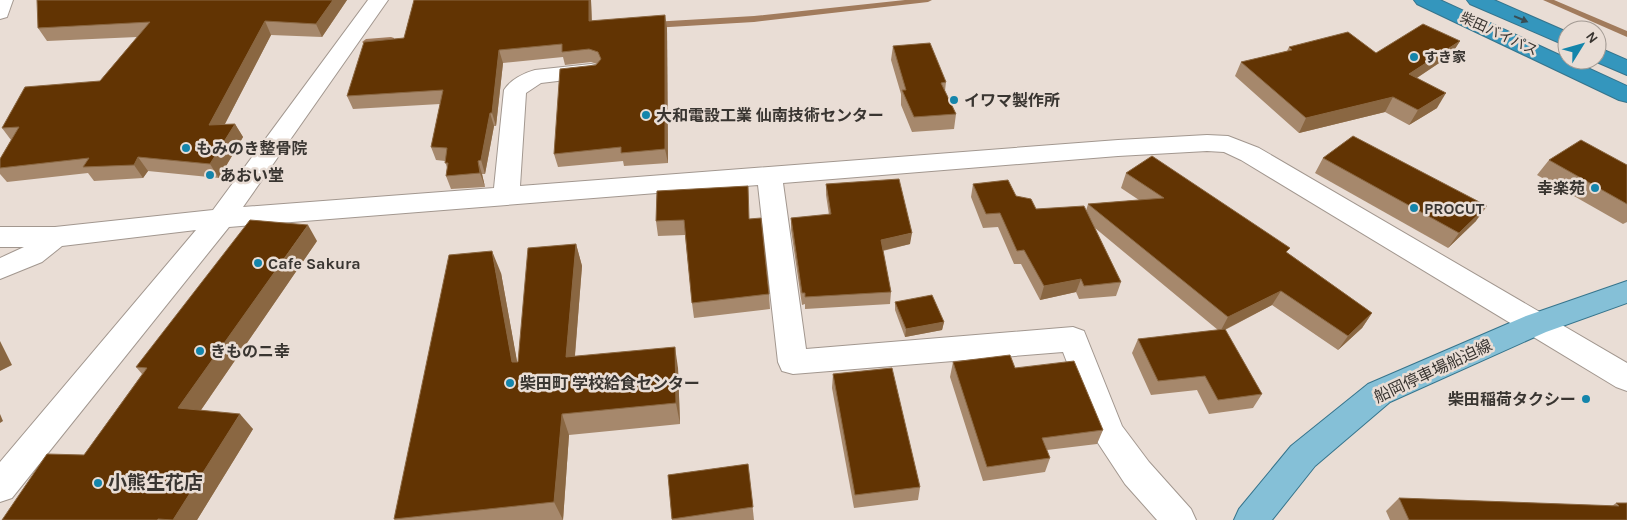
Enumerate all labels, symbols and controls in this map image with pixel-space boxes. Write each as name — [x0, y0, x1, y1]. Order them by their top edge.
street label: 柴田バイパス — [1457, 9, 1541, 59]
one-way arrow — [1514, 16, 1528, 24]
north arrow — [1557, 20, 1607, 70]
text: N — [1582, 28, 1602, 47]
place label: すき家 — [1424, 49, 1466, 66]
marker: すき家 — [1408, 51, 1420, 63]
place label: イワマ製作所 — [964, 91, 1060, 110]
marker: イワマ製作所 — [948, 94, 960, 106]
place label: 大和電設工業 仙南技術センター — [656, 106, 884, 125]
marker: 大和電設工業 仙南技術センター — [640, 109, 652, 121]
place label: もみのき整骨院 — [196, 139, 308, 158]
marker: もみのき整骨院 — [180, 142, 192, 154]
place label: あおい堂 — [220, 166, 284, 185]
marker: あおい堂 — [204, 169, 216, 181]
place label: 幸楽苑 — [1537, 179, 1585, 198]
marker: 幸楽苑 — [1589, 182, 1601, 194]
place label: PROCUT — [1424, 199, 1485, 218]
marker: PROCUT — [1408, 202, 1420, 214]
place label: Cafe Sakura — [268, 254, 361, 273]
marker: Cafe Sakura — [252, 257, 264, 269]
street label: 船岡停車場船迫線 — [1371, 335, 1495, 407]
place label: きものニ幸 — [210, 342, 290, 361]
marker: きものニ幸 — [194, 345, 206, 357]
place label: 柴田町 学校給食センター — [520, 374, 700, 393]
marker: 柴田町 学校給食センター — [504, 377, 516, 389]
place label: 柴田稲荷タクシー — [1448, 390, 1576, 409]
marker: 柴田稲荷タクシー — [1580, 393, 1592, 405]
place label: 小熊生花店 — [108, 472, 203, 494]
marker: 小熊生花店 — [92, 477, 104, 489]

